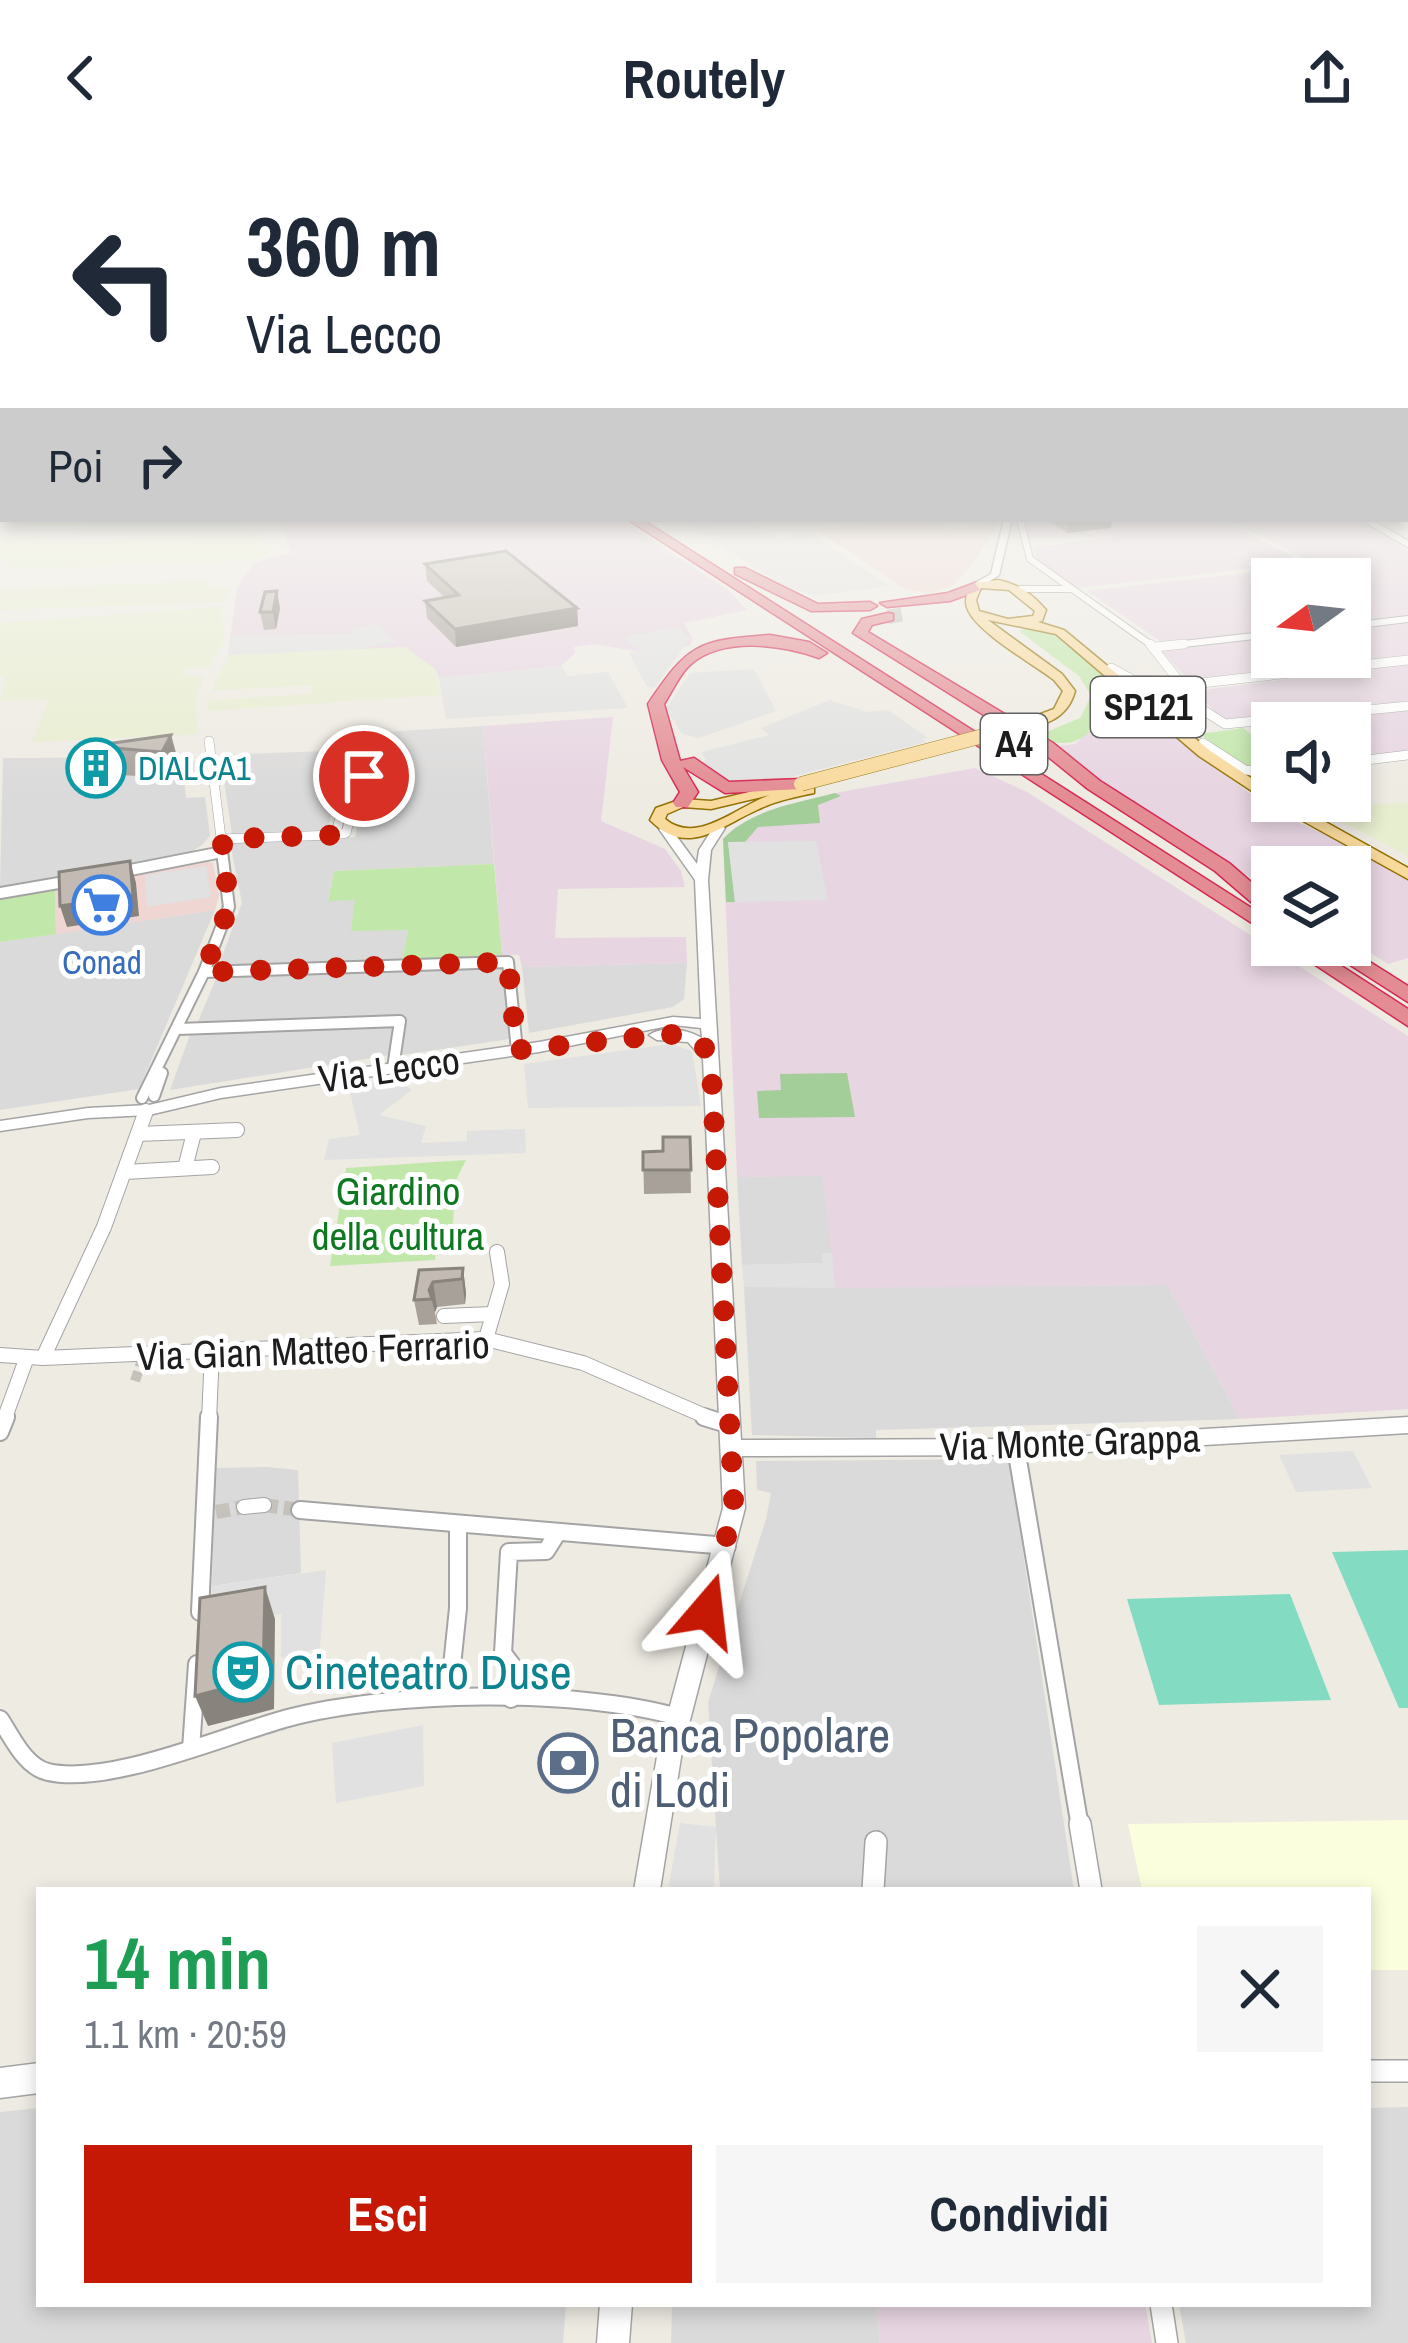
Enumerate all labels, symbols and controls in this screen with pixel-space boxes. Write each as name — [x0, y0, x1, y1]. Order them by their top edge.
text: Routely — [623, 42, 785, 115]
icon: back — [48, 45, 114, 111]
icon: share — [1294, 45, 1360, 111]
text: 360 m — [246, 189, 441, 302]
icon: left — [48, 204, 204, 360]
text: Via Lecco — [246, 297, 442, 370]
icon: right — [127, 432, 193, 498]
text: Poi — [48, 435, 103, 496]
north arrow — [1251, 558, 1371, 678]
map controls — [1251, 558, 1371, 966]
road number: SP121 — [1091, 677, 1205, 737]
button: sound — [1251, 702, 1371, 822]
road number: A4 — [981, 714, 1047, 774]
pin — [313, 725, 415, 827]
building icon: DIALCA1 — [65, 737, 127, 799]
icon: arrive — [331, 743, 397, 809]
place label: DIALCA1 — [138, 746, 251, 790]
button: layers — [1251, 846, 1371, 966]
supermarket icon: Conad — [71, 874, 133, 936]
place label: Conad — [62, 940, 142, 984]
street label: Via Lecco — [315, 1033, 463, 1105]
park label: Giardino della cultura — [312, 1165, 484, 1262]
street label: Via Gian Matteo Ferrario — [135, 1318, 491, 1382]
street label: Via Monte Grappa — [939, 1411, 1201, 1473]
position arrow — [644, 1548, 770, 1674]
place label: Cineteatro Duse — [285, 1639, 572, 1704]
theatre icon: Cineteatro Duse — [212, 1641, 274, 1703]
place label: Banca Popolare di Lodi — [610, 1702, 890, 1822]
bank icon: Banca Popolare di Lodi — [537, 1732, 599, 1794]
text: 14 min — [84, 1914, 271, 2011]
button: close — [1197, 1926, 1323, 2052]
text: 1.1 km · 20:59 — [84, 2008, 287, 2060]
button: Esci — [84, 2145, 692, 2283]
button: Condividi — [716, 2145, 1323, 2283]

